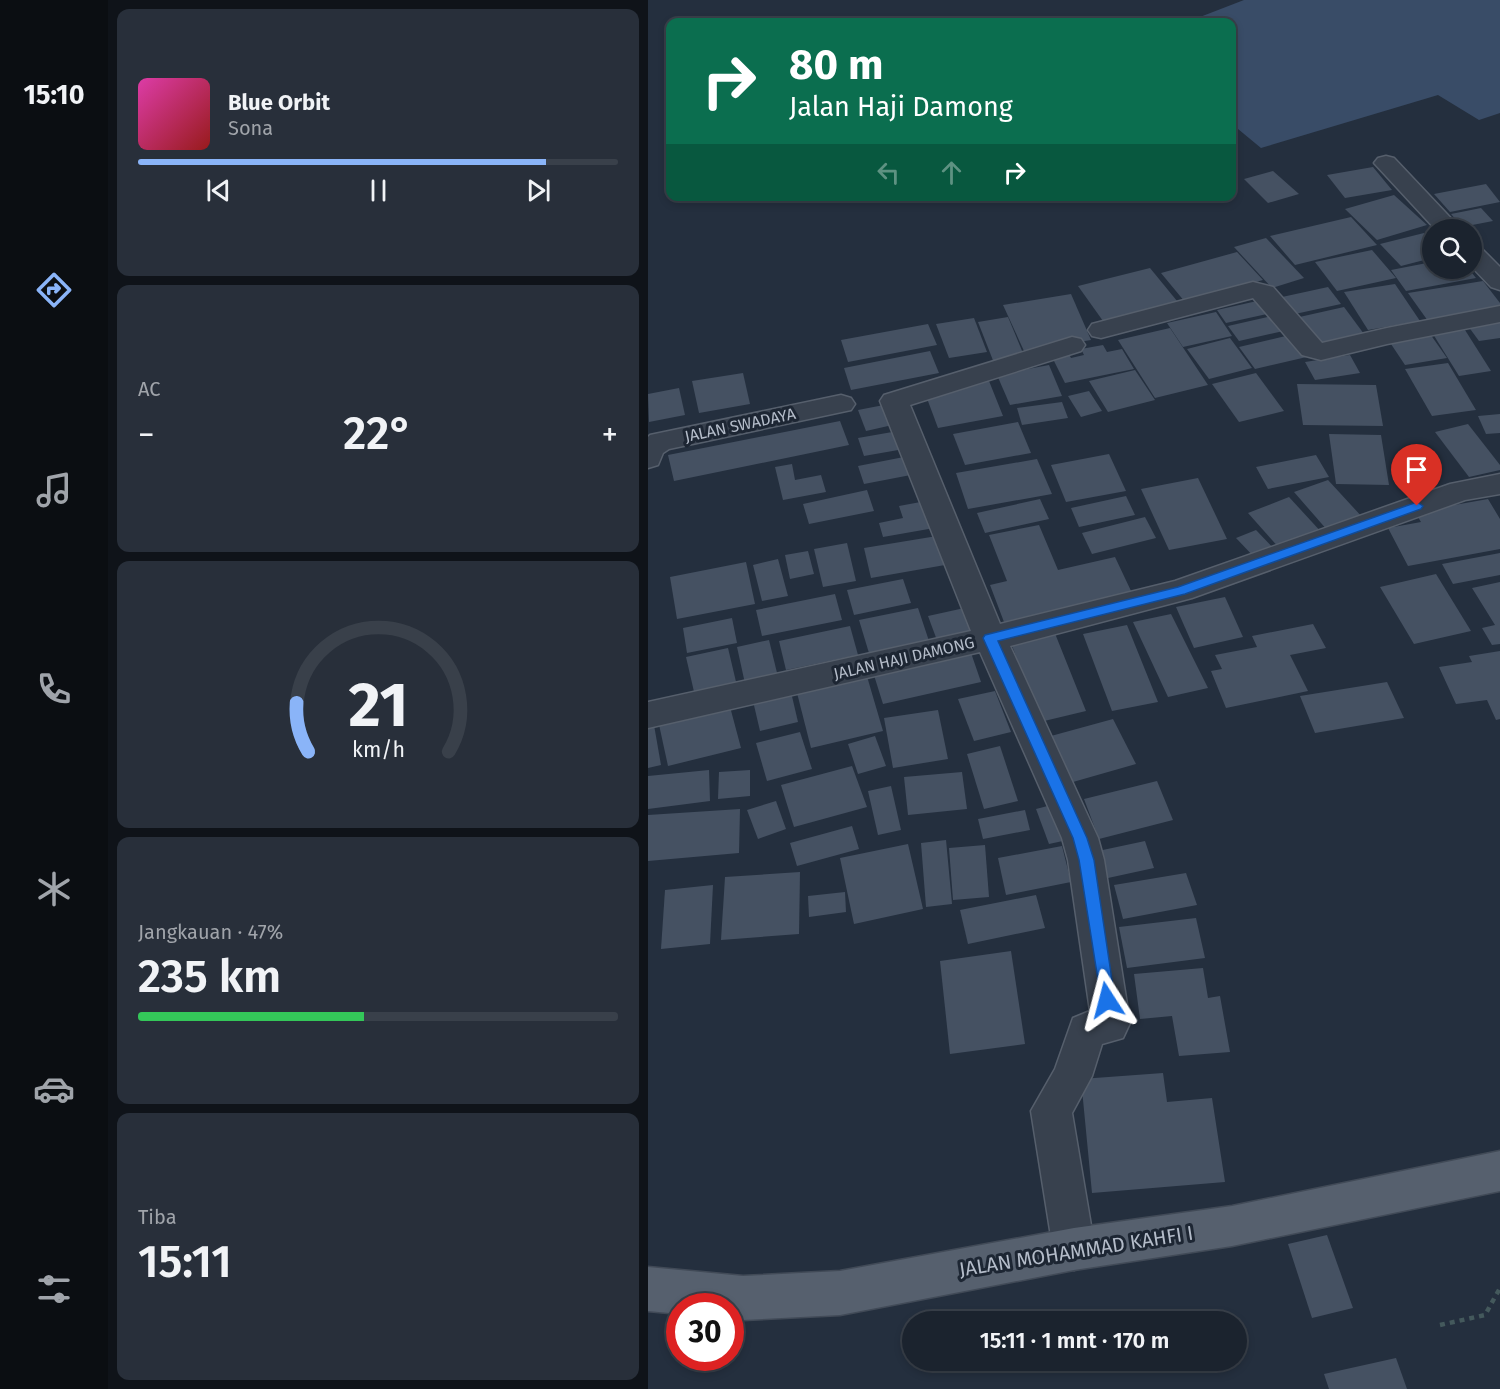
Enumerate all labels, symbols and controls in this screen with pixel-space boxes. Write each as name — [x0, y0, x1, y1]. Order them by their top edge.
text: 80 m — [789, 40, 883, 90]
icon: right — [690, 42, 768, 120]
text: 15:10 — [24, 79, 84, 111]
text: Blue Orbit — [228, 89, 330, 116]
text: Jalan Haji Damong — [789, 91, 1013, 123]
text: Sona — [228, 116, 273, 140]
icon: left — [872, 156, 905, 189]
icon: ahead — [935, 156, 968, 189]
icon: right — [998, 156, 1031, 189]
icon: previous — [202, 174, 235, 207]
icon: pause — [362, 174, 395, 207]
icon: next — [522, 174, 555, 207]
map controls — [1422, 219, 1482, 279]
button: search — [1422, 219, 1482, 279]
icon: directions — [33, 269, 75, 311]
text: AC — [138, 377, 160, 401]
street label: JALAN SWADAYA — [683, 404, 798, 446]
text: 22° — [343, 407, 413, 461]
text: − — [138, 415, 155, 455]
text: + — [602, 415, 618, 455]
pin — [1391, 444, 1442, 506]
icon: arrive — [1400, 453, 1433, 486]
icon: music — [33, 469, 75, 511]
street label: JALAN HAJI DAMONG — [832, 633, 976, 683]
icon: phone — [33, 668, 75, 710]
text: 21 — [348, 668, 408, 743]
text: km/h — [351, 737, 405, 763]
icon: climate — [33, 868, 75, 910]
text: Jangkauan · 47% — [138, 920, 283, 944]
text: 235 km — [138, 950, 281, 1004]
position arrow — [1075, 968, 1139, 1032]
icon: car — [33, 1068, 75, 1110]
text: Tiba — [138, 1205, 177, 1229]
street label: JALAN MOHAMMAD KAHFI I — [957, 1221, 1195, 1281]
text: 15:11 — [138, 1235, 232, 1289]
icon: filters — [33, 1268, 75, 1310]
speed limit sign: 30 — [666, 1293, 744, 1371]
text: 15:11 · 1 mnt · 170 m — [980, 1327, 1169, 1354]

